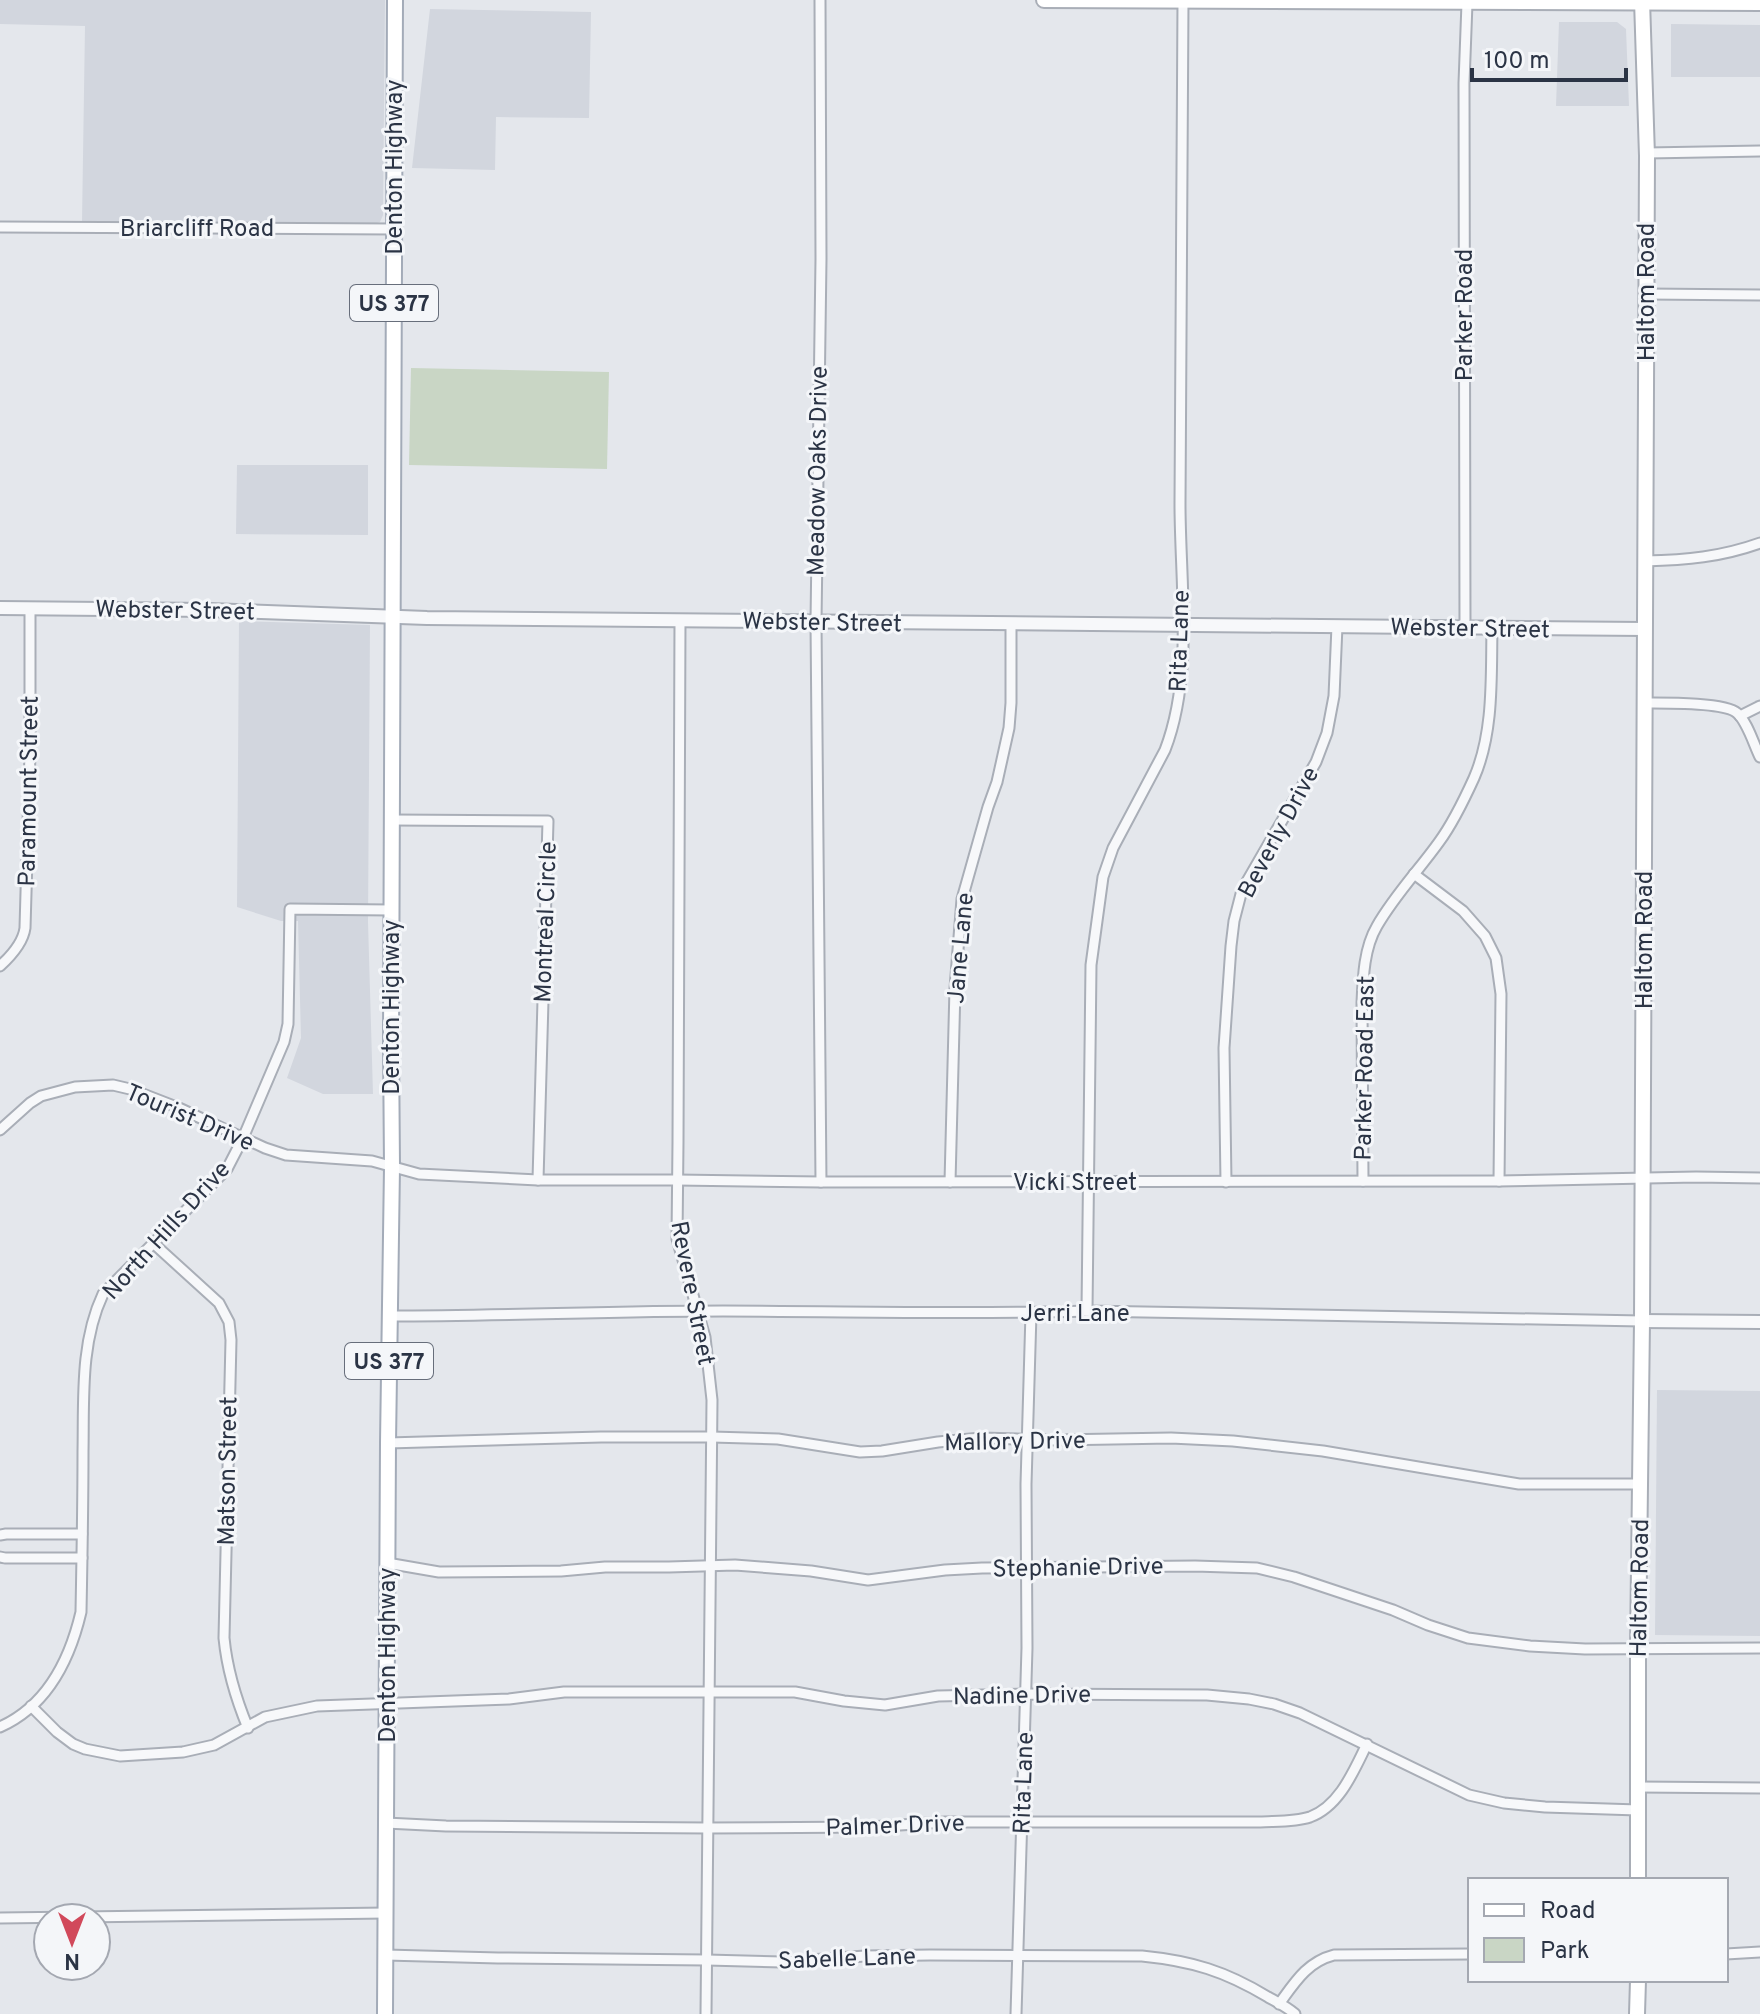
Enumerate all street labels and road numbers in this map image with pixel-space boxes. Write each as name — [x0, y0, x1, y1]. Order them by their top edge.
street label: Denton Highway — [381, 79, 411, 255]
street label: Briarcliff Road — [120, 215, 274, 245]
street label: Haltom Road — [1633, 223, 1663, 361]
street label: Parker Road — [1451, 249, 1481, 381]
road number: US 377 — [350, 285, 438, 321]
street label: Meadow Oaks Drive — [802, 366, 836, 576]
street label: Rita Lane — [1164, 589, 1198, 693]
street label: Webster Street — [95, 596, 255, 628]
street label: Webster Street — [742, 608, 902, 640]
street label: Webster Street — [1390, 614, 1550, 646]
street label: Paramount Street — [13, 695, 47, 887]
street label: Beverly Drive — [1233, 762, 1327, 904]
street label: Montreal Circle — [529, 841, 565, 1003]
street label: Haltom Road — [1631, 871, 1661, 1009]
street label: Jane Lane — [942, 891, 982, 1005]
street label: Denton Highway — [378, 919, 408, 1095]
street label: Parker Road East — [1349, 975, 1383, 1161]
street label: Tourist Drive — [120, 1078, 258, 1159]
street label: North Hills Drive — [97, 1156, 238, 1307]
street label: Vicki Street — [1013, 1169, 1137, 1199]
street label: Revere Street — [662, 1219, 720, 1368]
street label: Jerri Lane — [1020, 1300, 1130, 1330]
road number: US 377 — [345, 1343, 433, 1379]
street label: Matson Street — [213, 1396, 245, 1546]
street label: Mallory Drive — [944, 1427, 1086, 1459]
street label: Haltom Road — [1625, 1518, 1657, 1658]
street label: Stephanie Drive — [992, 1553, 1164, 1585]
street label: Denton Highway — [374, 1567, 404, 1743]
street label: Nadine Drive — [953, 1681, 1091, 1713]
street label: Rita Lane — [1008, 1731, 1042, 1835]
street label: Palmer Drive — [825, 1810, 965, 1844]
street label: Sabelle Lane — [778, 1943, 917, 1977]

